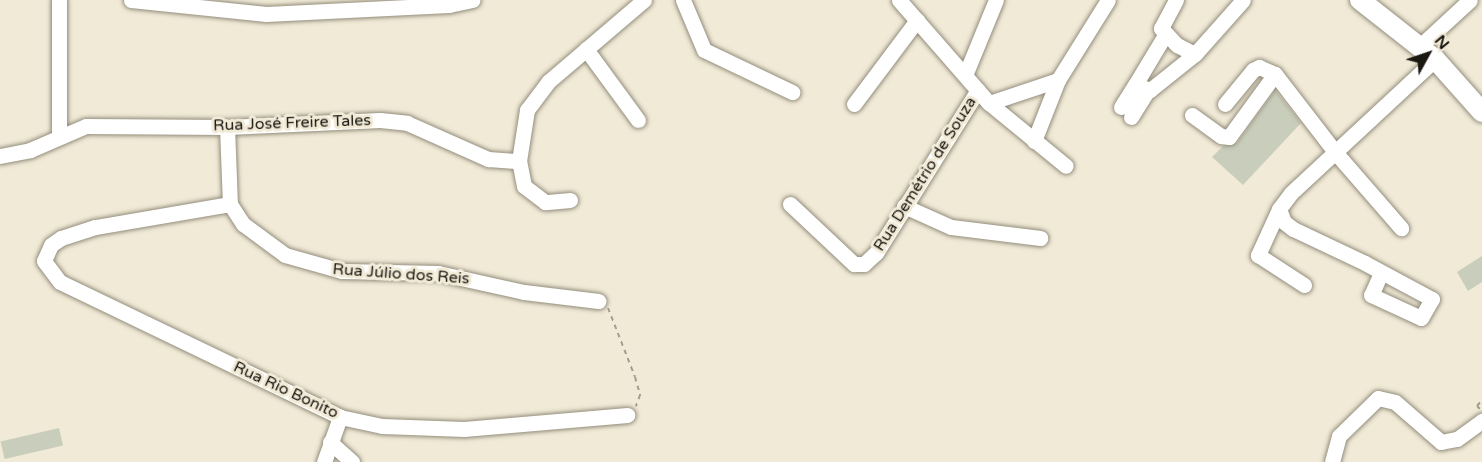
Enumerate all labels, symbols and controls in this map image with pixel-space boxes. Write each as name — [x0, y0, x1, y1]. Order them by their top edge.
north arrow — [1398, 24, 1458, 84]
text: N — [1430, 31, 1454, 54]
street label: Rua Demétrio de Souza — [870, 93, 980, 255]
street label: Rua José Freire Tales — [213, 111, 371, 135]
street label: Rua Júlio dos Reis — [332, 260, 470, 288]
street label: Rua Rio Bonito — [230, 357, 342, 423]

